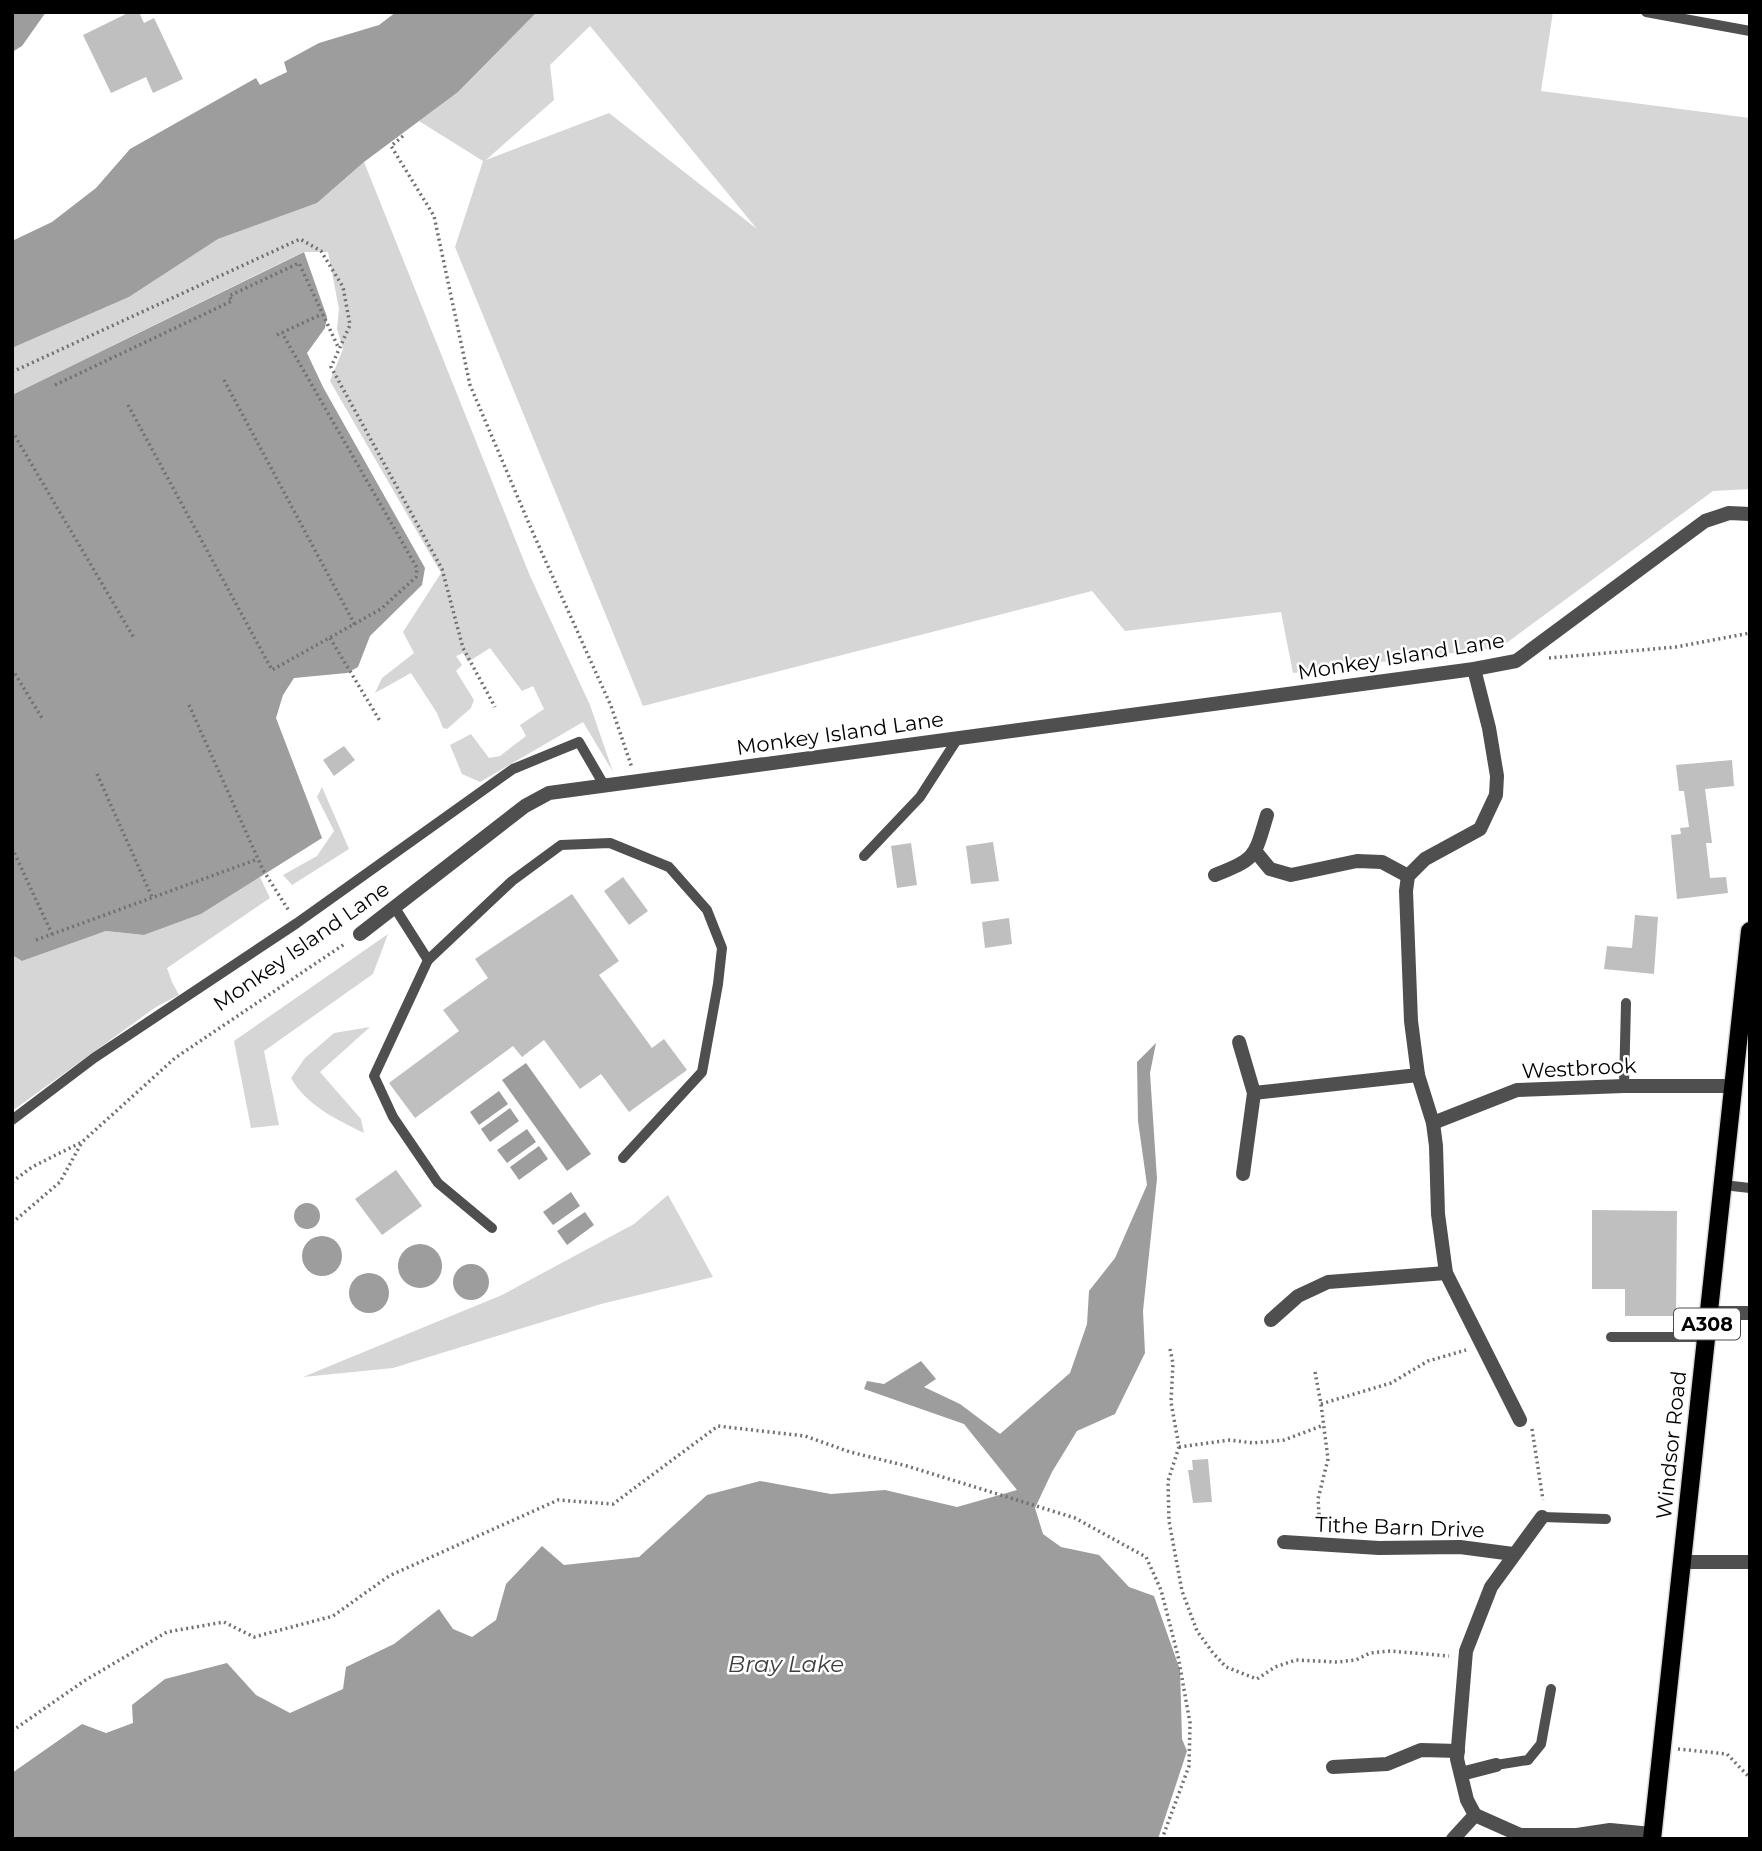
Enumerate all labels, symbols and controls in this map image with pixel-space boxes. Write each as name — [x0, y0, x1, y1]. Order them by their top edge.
street label: Monkey Island Lane — [1296, 627, 1506, 685]
street label: Monkey Island Lane — [735, 706, 945, 760]
street label: Monkey Island Lane — [208, 876, 394, 1016]
street label: Westbrook — [1521, 1052, 1637, 1083]
road number: A308 — [1674, 1308, 1740, 1340]
street label: Windsor Road — [1651, 1369, 1691, 1521]
street label: Tithe Barn Drive — [1315, 1512, 1485, 1542]
water label: Bray Lake — [728, 1650, 844, 1678]

